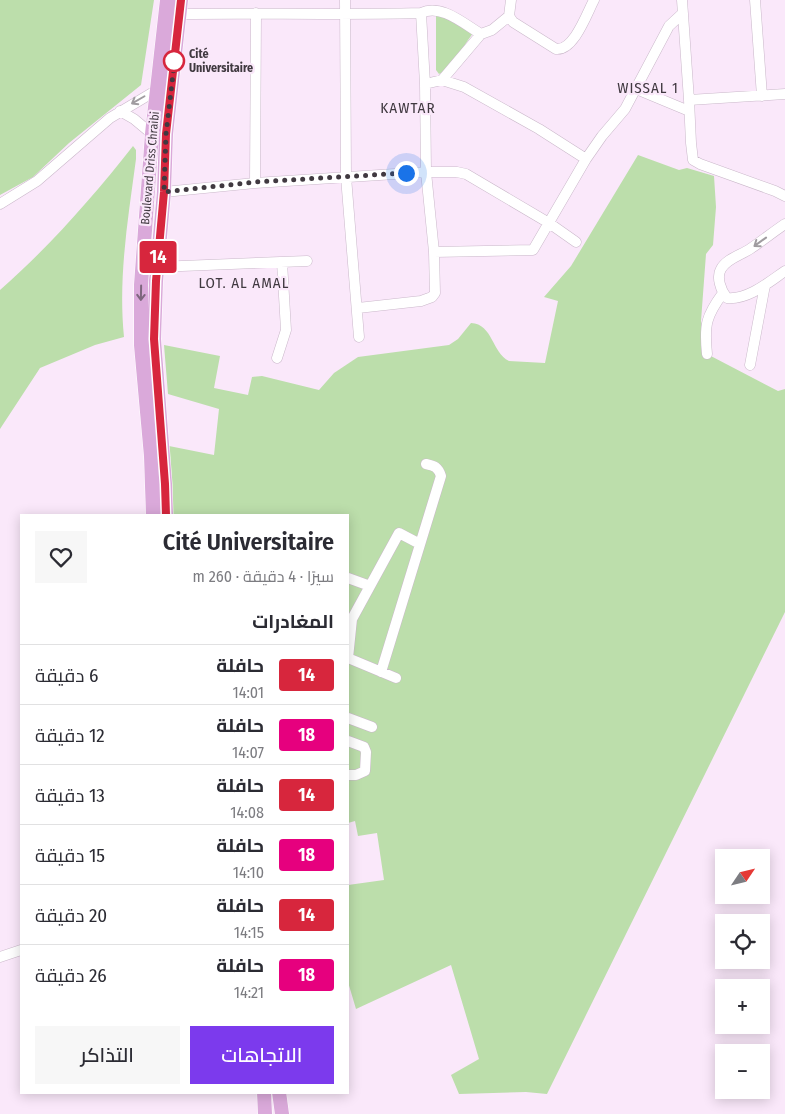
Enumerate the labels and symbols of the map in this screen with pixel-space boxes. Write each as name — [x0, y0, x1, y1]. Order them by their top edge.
place label: Cité Universitaire — [189, 47, 253, 75]
marker: Cité Universitaire — [163, 50, 185, 72]
district label: WISSAL 1 — [617, 79, 679, 97]
one-way arrow — [131, 96, 146, 105]
district label: KAWTAR — [380, 99, 436, 117]
street label: Boulevard Driss Chraibi — [138, 111, 162, 225]
your location — [394, 161, 419, 186]
one-way arrow — [753, 237, 767, 247]
line badge: 14 — [136, 241, 180, 273]
district label: LOT. AL AMAL — [199, 274, 289, 292]
one-way arrow — [137, 284, 146, 300]
north arrow — [715, 849, 770, 904]

